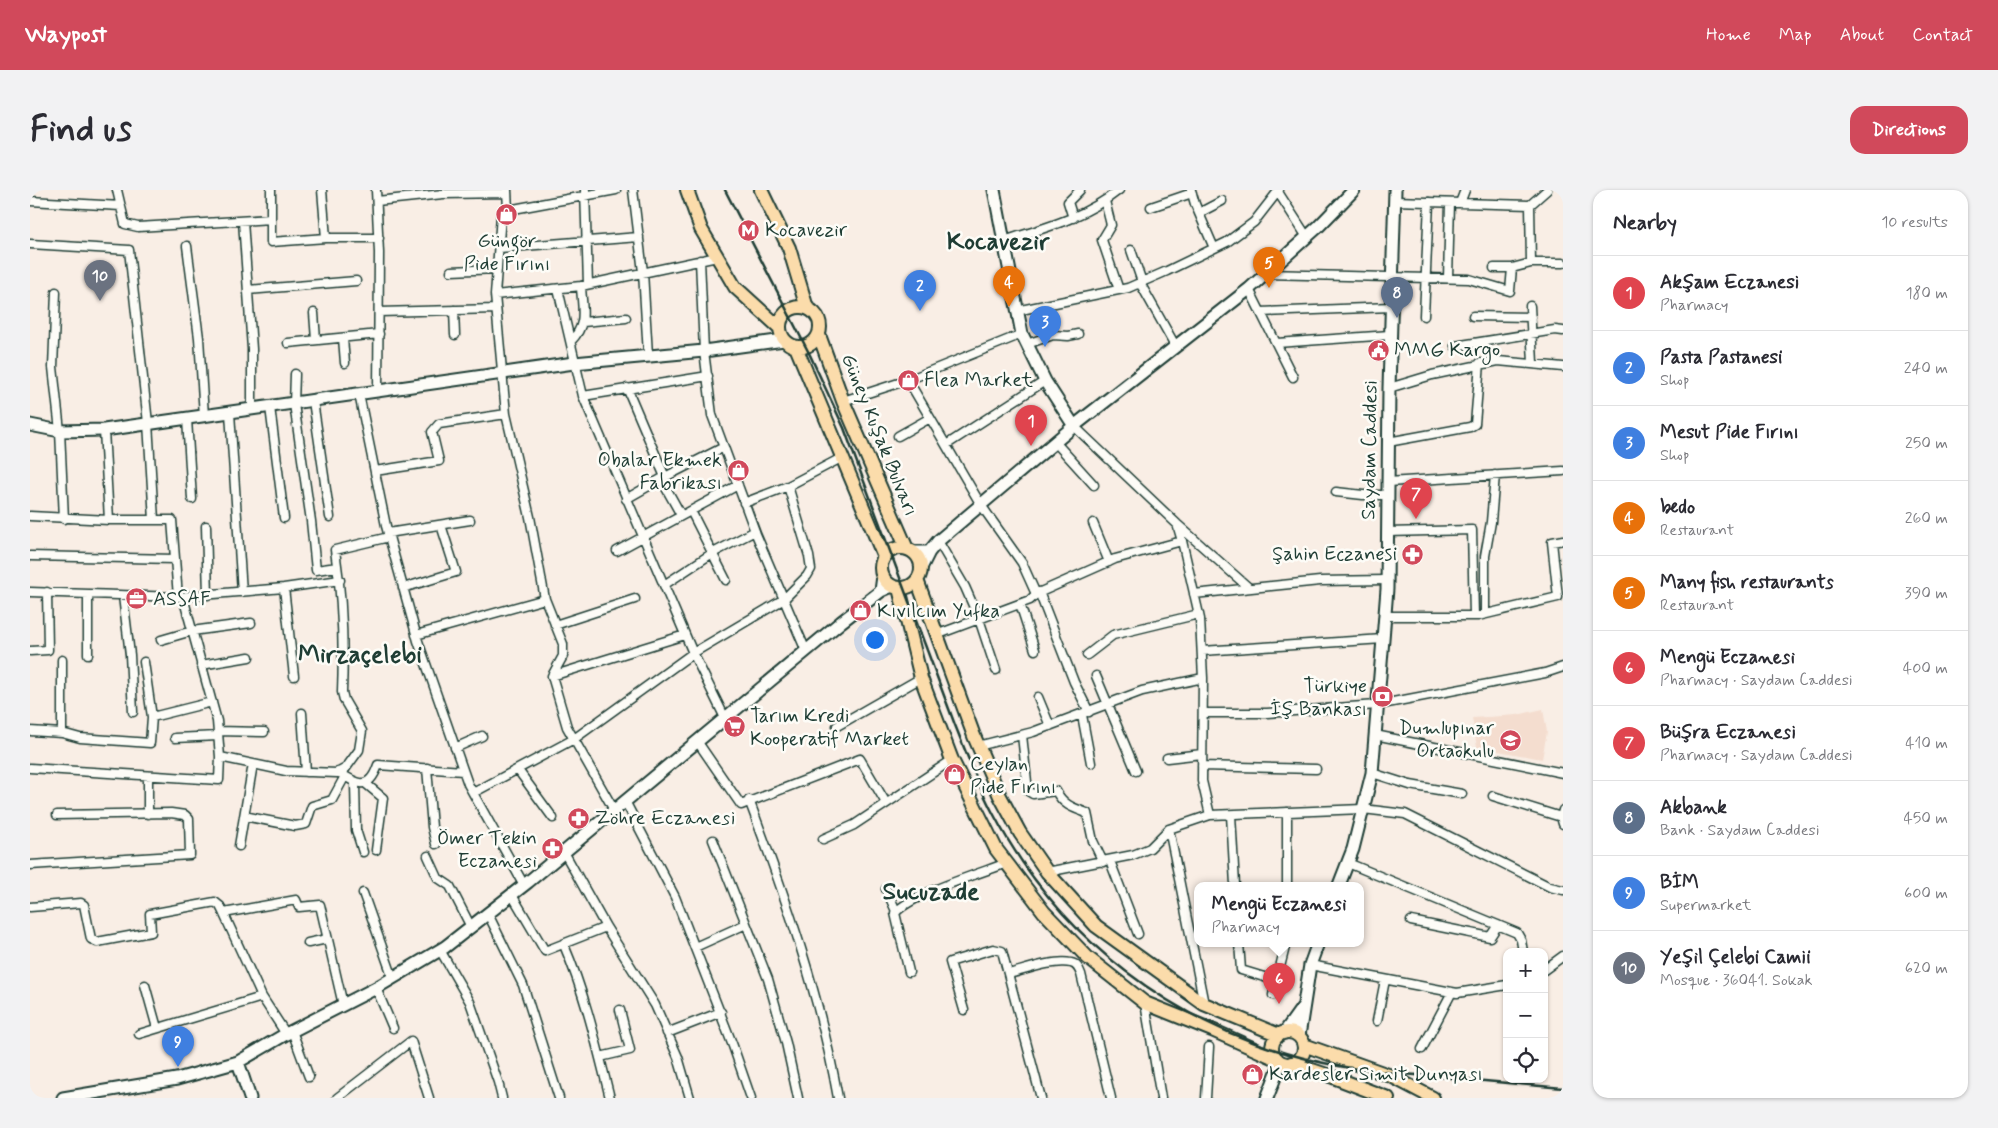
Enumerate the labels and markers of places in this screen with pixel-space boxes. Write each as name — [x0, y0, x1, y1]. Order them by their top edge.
shop icon: Güngör Pide Fırını — [495, 203, 519, 227]
place label: Kocavezir — [765, 217, 848, 244]
metro station icon: Kocavezir — [737, 218, 761, 242]
place label: Güngör Pide Fırını — [464, 228, 550, 278]
pin: 5 — [1253, 247, 1285, 288]
pin: 10 — [84, 260, 116, 301]
pin: 4 — [993, 266, 1025, 307]
pin: 2 — [904, 270, 936, 311]
pin: 8 — [1381, 277, 1413, 318]
pin: 3 — [1029, 306, 1061, 347]
place label: MMG Kargo — [1394, 337, 1500, 365]
public building icon: MMG Kargo — [1366, 338, 1390, 362]
place label: Flea Market — [924, 367, 1033, 394]
shop icon: Flea Market — [896, 368, 920, 392]
pin: 1 — [1015, 405, 1047, 446]
place label: Obalar Ekmek Fabrikası — [597, 447, 722, 497]
shop icon: Obalar Ekmek Fabrikası — [726, 459, 750, 483]
pin: 7 — [1400, 478, 1432, 519]
place label: Şahin Eczanesi — [1272, 541, 1397, 568]
pharmacy icon: Şahin Eczanesi — [1401, 542, 1425, 566]
place label: ASSAF — [153, 586, 211, 613]
office icon: ASSAF — [125, 587, 149, 611]
place label: Kıvılcım Yufka — [877, 598, 1000, 625]
shop icon: Kıvılcım Yufka — [849, 599, 873, 623]
place label: Türkiye İş Bankası — [1270, 673, 1367, 723]
bank icon: Türkiye İş Bankası — [1371, 685, 1395, 709]
place label: Tarım Kredi Kooperatif Market — [750, 703, 909, 753]
supermarket icon: Tarım Kredi Kooperatif Market — [722, 715, 746, 739]
place label: Dumlupınar Ortaokulu — [1399, 715, 1495, 765]
school or university icon: Dumlupınar Ortaokulu — [1498, 728, 1522, 752]
place label: Ceylan Pide Fırını — [970, 751, 1056, 801]
shop icon: Ceylan Pide Fırını — [942, 763, 966, 787]
place label: Zöhre Eczanesi — [595, 805, 735, 832]
pharmacy icon: Zöhre Eczanesi — [567, 806, 591, 830]
place label: Ömer Tekin Eczanesi — [437, 825, 537, 875]
pharmacy icon: Ömer Tekin Eczanesi — [541, 837, 565, 861]
pin: 6 — [1263, 963, 1295, 1004]
pin: 9 — [162, 1026, 194, 1067]
place label: Kardesler Simit Dunyası — [1269, 1061, 1483, 1088]
shop icon: Kardesler Simit Dunyası — [1241, 1062, 1265, 1086]

